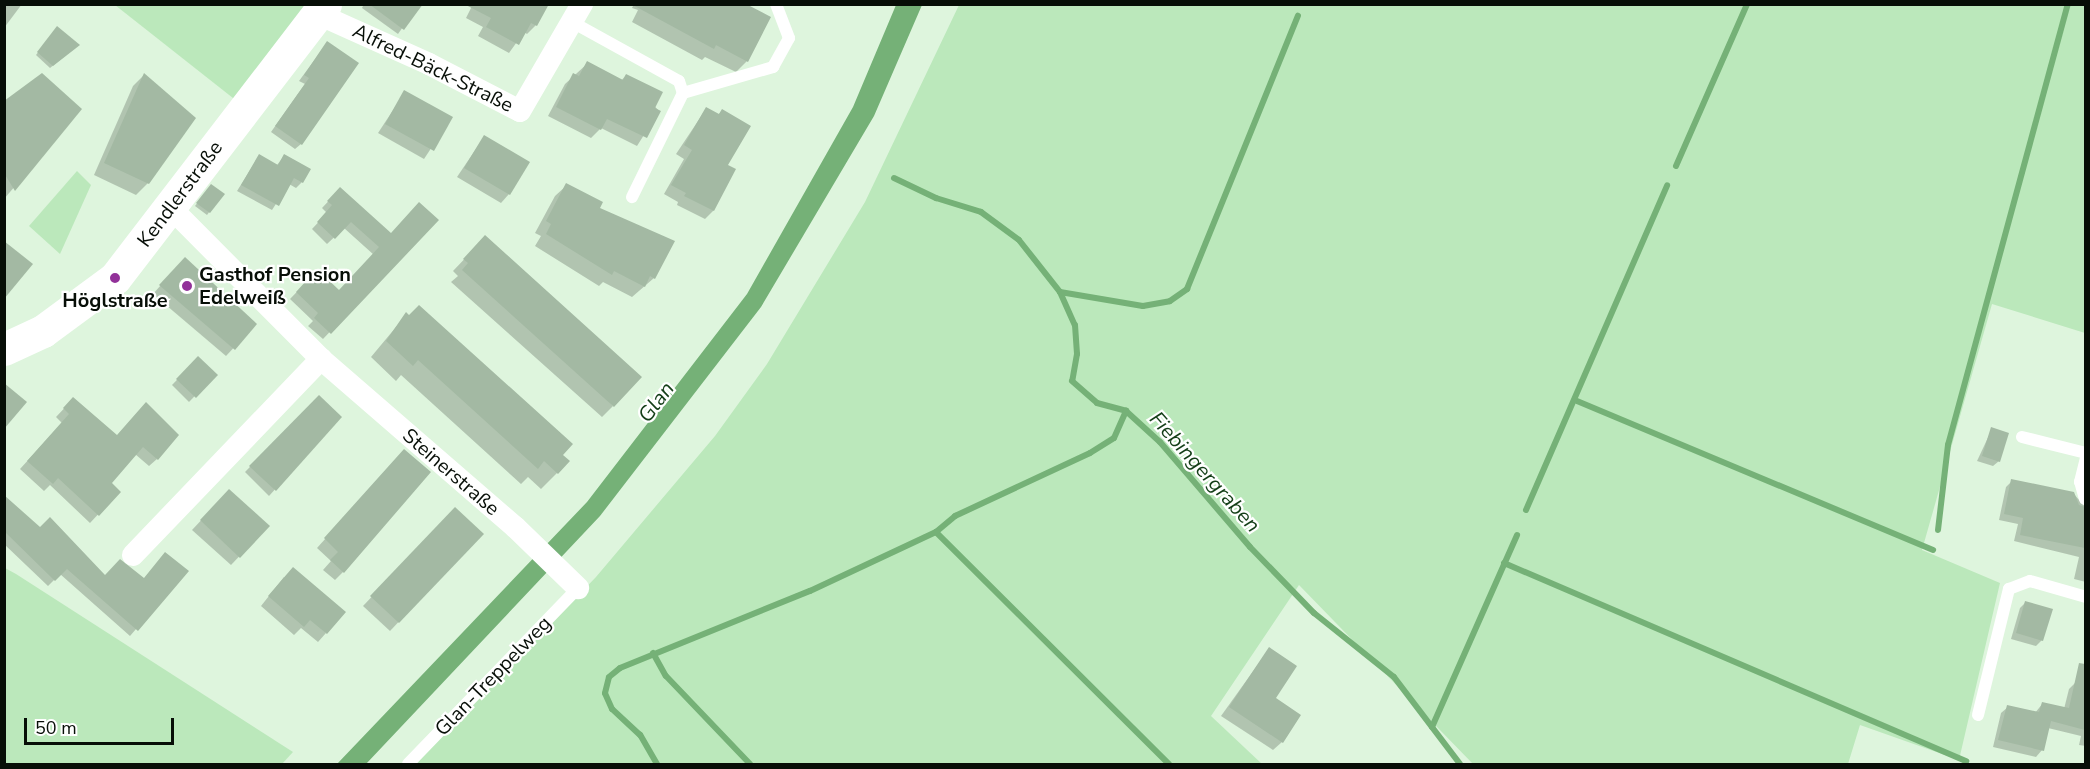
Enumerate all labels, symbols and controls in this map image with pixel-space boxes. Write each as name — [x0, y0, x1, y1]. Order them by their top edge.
street label: Alfred-Bäck-Straße — [349, 19, 517, 117]
street label: Kendlerstraße — [132, 136, 228, 252]
place label: Gasthof Pension Edelweiß — [199, 262, 351, 309]
marker: Höglstraße — [108, 271, 122, 285]
marker: Gasthof Pension Edelweiß — [180, 279, 194, 293]
place label: Höglstraße — [62, 288, 168, 312]
water label: Glan — [633, 377, 679, 427]
water label: Fiebingergraben — [1144, 406, 1266, 538]
street label: Steinerstraße — [398, 423, 504, 521]
street label: Glan-Treppelweg — [430, 611, 556, 741]
scale bar — [27, 706, 177, 744]
text: 50 m — [35, 716, 77, 740]

